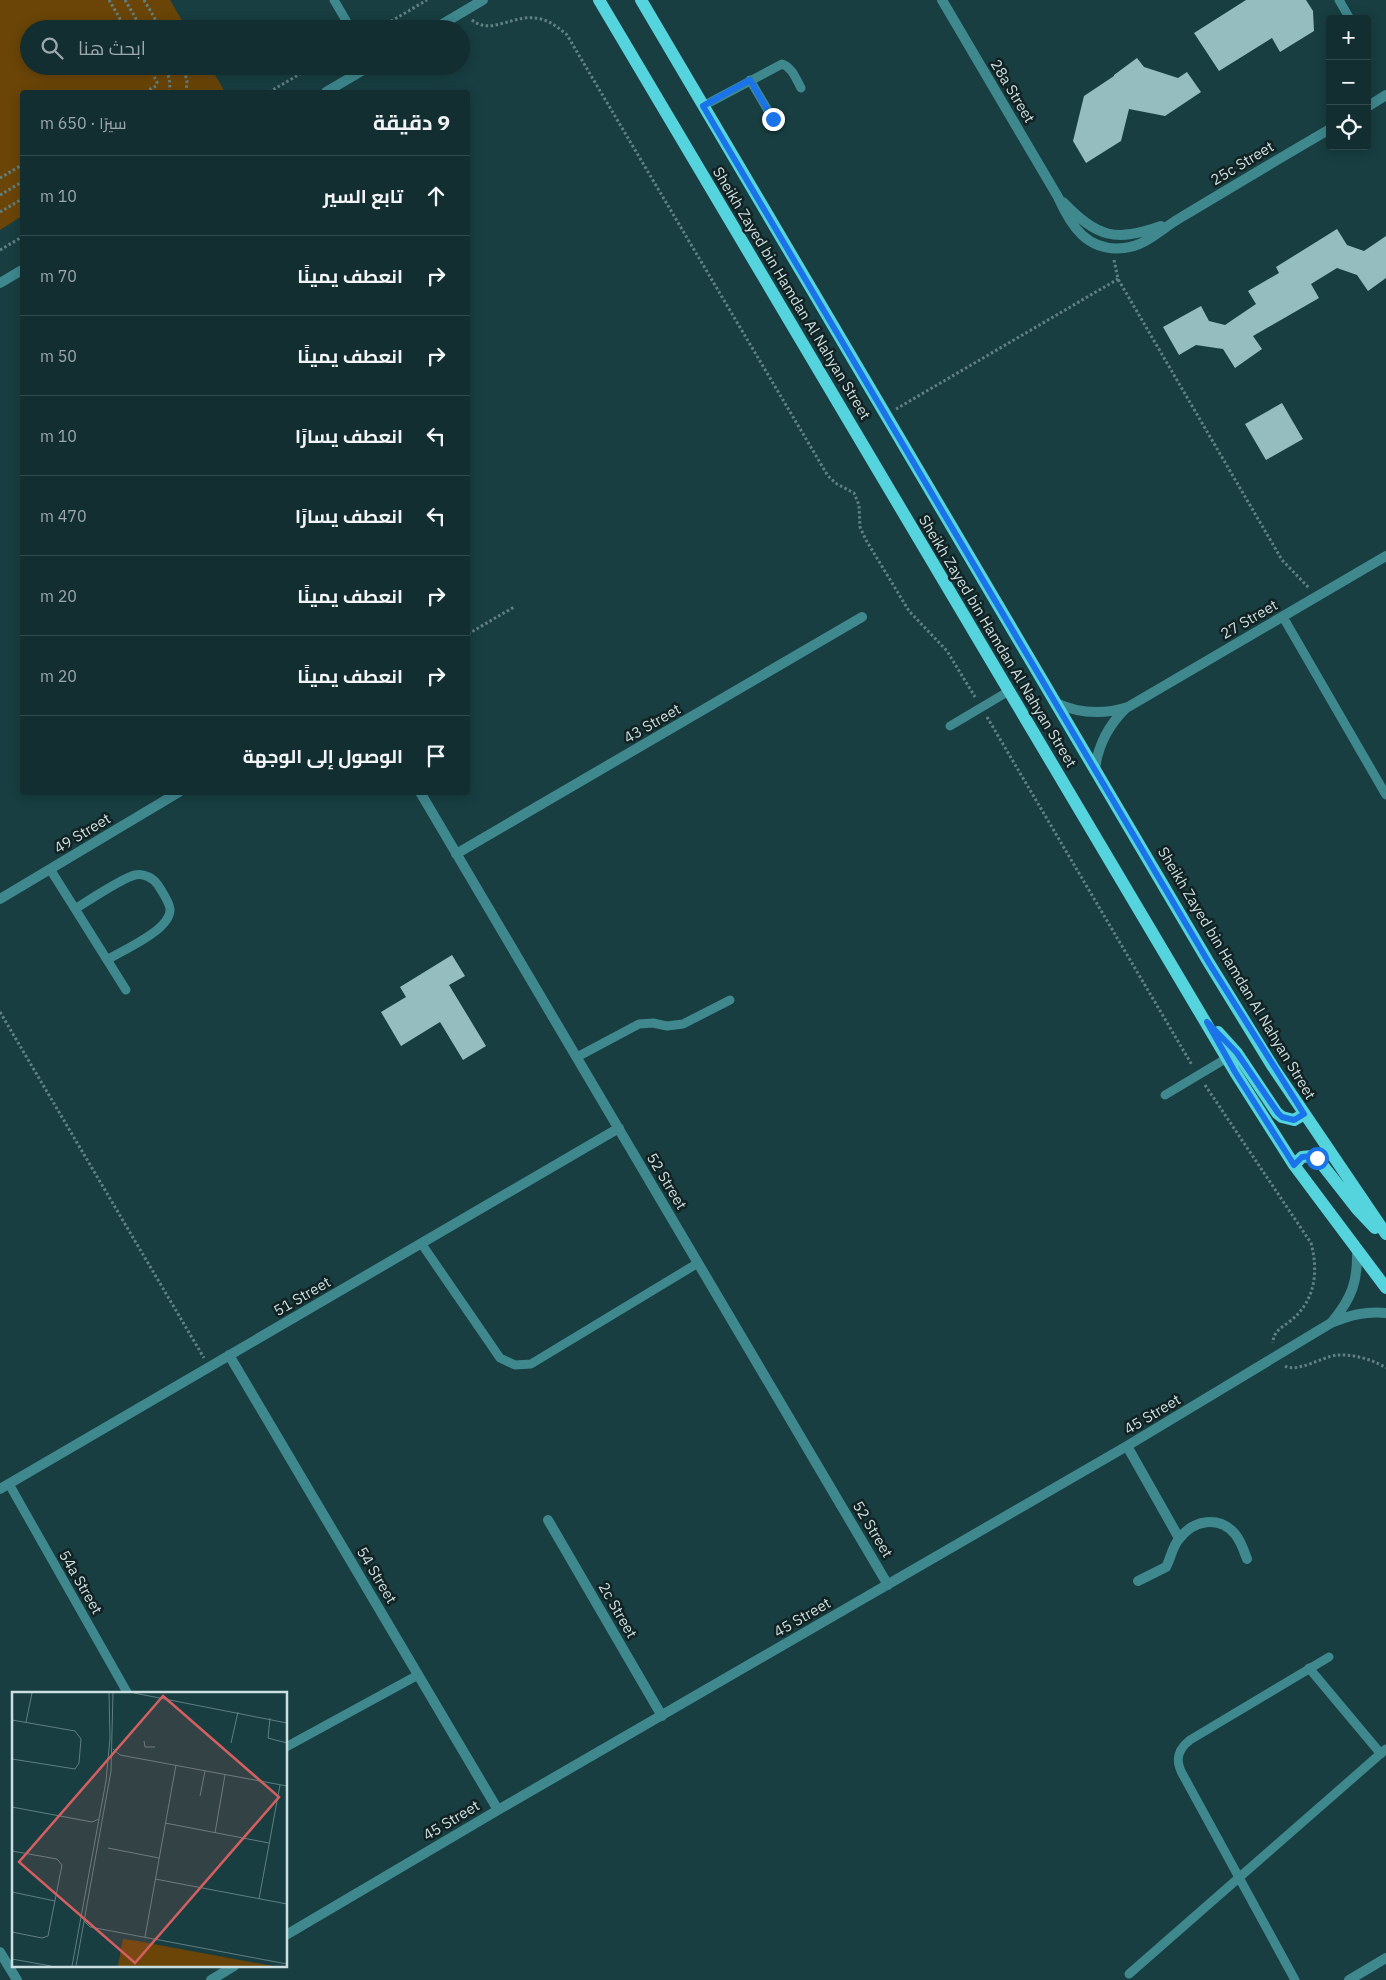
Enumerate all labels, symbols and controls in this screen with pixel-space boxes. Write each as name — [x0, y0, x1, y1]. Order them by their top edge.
map controls — [1326, 15, 1371, 150]
button: + — [1326, 15, 1371, 60]
search box — [20, 20, 470, 75]
icon: search — [38, 34, 66, 62]
text: ابحث هنا — [78, 36, 146, 60]
street label: 28a Street — [987, 56, 1039, 126]
button: − — [1326, 60, 1371, 105]
button: locate — [1326, 105, 1371, 150]
text: 9 دقيقة — [373, 108, 450, 136]
route end — [762, 108, 785, 131]
text: سيرًا · 650 m — [40, 113, 126, 133]
street label: 25c Street — [1207, 137, 1277, 189]
street label: Sheikh Zayed bin Hamdan Al Nahyan Street — [709, 163, 875, 423]
icon: ahead — [422, 182, 450, 210]
text: تابع السير — [323, 184, 403, 208]
text: 10 m — [40, 186, 77, 206]
icon: right — [422, 262, 450, 290]
text: انعطف يمينًا — [297, 264, 403, 288]
text: 70 m — [40, 266, 77, 286]
icon: right — [422, 342, 450, 370]
text: انعطف يمينًا — [297, 344, 403, 368]
text: 50 m — [40, 346, 77, 366]
icon: left — [422, 422, 450, 450]
text: انعطف يسارًا — [295, 424, 403, 448]
text: 10 m — [40, 426, 77, 446]
icon: left — [422, 502, 450, 530]
text: انعطف يسارًا — [295, 504, 403, 528]
text: 470 m — [40, 506, 87, 526]
street label: Sheikh Zayed bin Hamdan Al Nahyan Street — [915, 511, 1081, 771]
icon: right — [422, 582, 450, 610]
text: انعطف يمينًا — [297, 584, 403, 608]
text: 20 m — [40, 586, 77, 606]
street label: 27 Street — [1217, 595, 1281, 643]
icon: right — [422, 662, 450, 690]
text: انعطف يمينًا — [297, 664, 403, 688]
text: 20 m — [40, 666, 77, 686]
street label: 43 Street — [620, 699, 684, 747]
icon: arrive — [422, 742, 450, 770]
text: الوصول إلى الوجهة — [243, 744, 403, 768]
street label: 49 Street — [50, 809, 114, 857]
street label: Sheikh Zayed bin Hamdan Al Nahyan Street — [1154, 843, 1320, 1103]
route start — [1306, 1147, 1329, 1170]
street label: 52 Street — [643, 1149, 691, 1213]
street label: 51 Street — [270, 1272, 334, 1320]
street label: 45 Street — [1120, 1390, 1184, 1438]
street label: 52 Street — [849, 1497, 897, 1561]
street label: 54 Street — [353, 1543, 401, 1607]
street label: 54a Street — [55, 1547, 107, 1617]
street label: 2c Street — [594, 1579, 642, 1641]
street label: 45 Street — [770, 1593, 834, 1641]
inset map — [12, 1692, 288, 1968]
street label: 45 Street — [419, 1796, 483, 1844]

